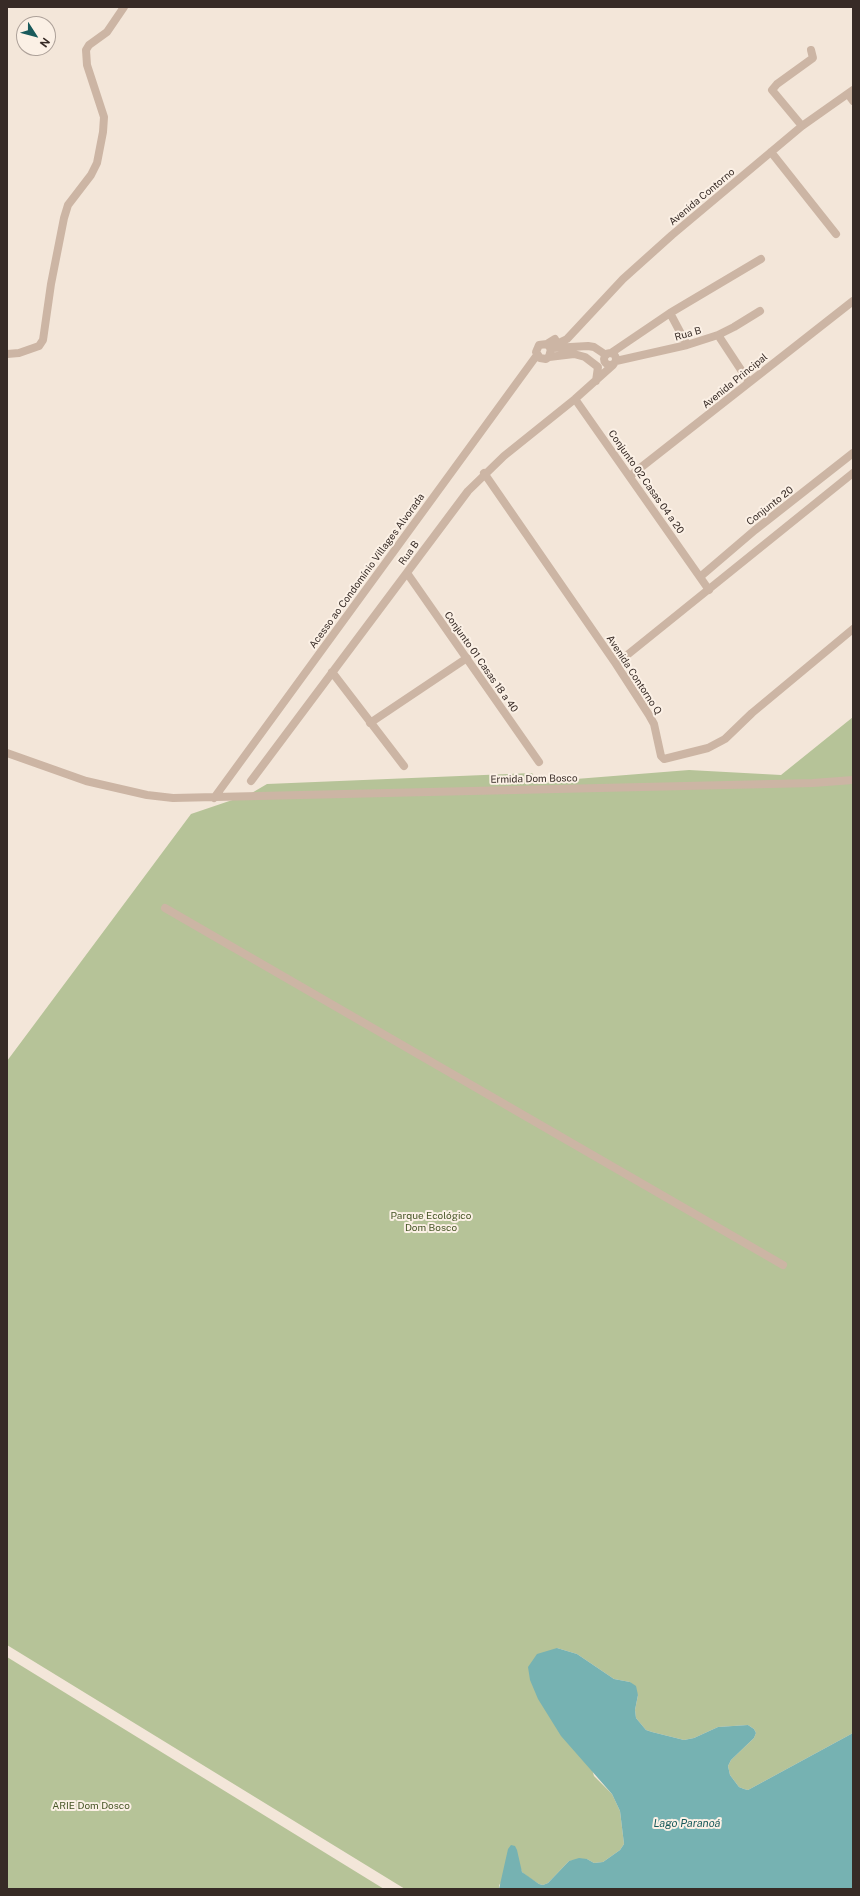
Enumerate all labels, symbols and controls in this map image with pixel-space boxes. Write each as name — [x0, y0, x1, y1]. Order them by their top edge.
north arrow — [16, 16, 56, 56]
text: N — [38, 35, 52, 49]
street label: Avenida Contorno — [667, 166, 737, 228]
street label: Rua B — [673, 324, 703, 344]
street label: Avenida Principal — [700, 351, 770, 411]
street label: Conjunto 02 Casas 04 a 20 — [606, 428, 686, 536]
street label: Conjunto 20 — [744, 484, 796, 528]
street label: Acesso ao Condomínio Villages Alvorada — [307, 491, 427, 651]
street label: Rua B — [396, 538, 422, 568]
street label: Conjunto 01 Casas 18 a 40 — [442, 609, 520, 715]
street label: Avenida Contorno Q — [604, 633, 664, 717]
street label: Ermida Dom Bosco — [490, 772, 578, 786]
park label: Parque Ecológico Dom Bosco — [391, 1210, 471, 1234]
park label: ARIE Dom Dosco — [52, 1800, 130, 1812]
water label: Lago Paranoá — [653, 1817, 721, 1831]

